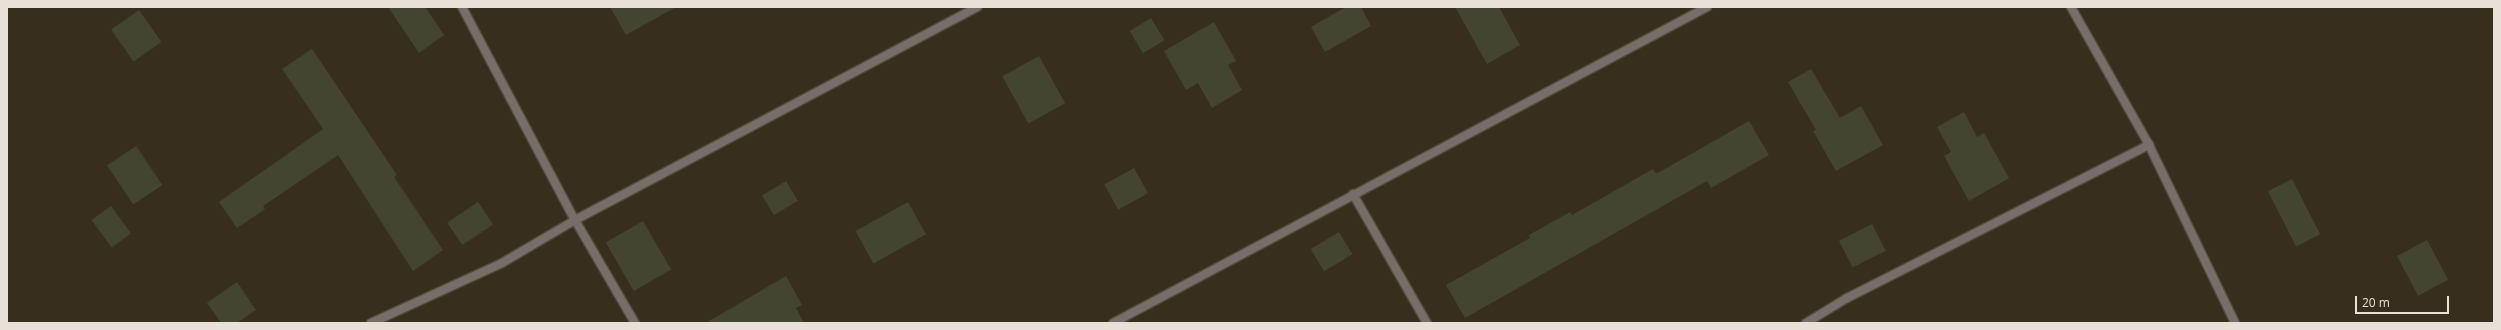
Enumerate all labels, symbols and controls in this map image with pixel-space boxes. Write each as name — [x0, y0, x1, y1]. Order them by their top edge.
scale bar — [2357, 288, 2451, 314]
text: 20 m — [2362, 294, 2390, 311]

